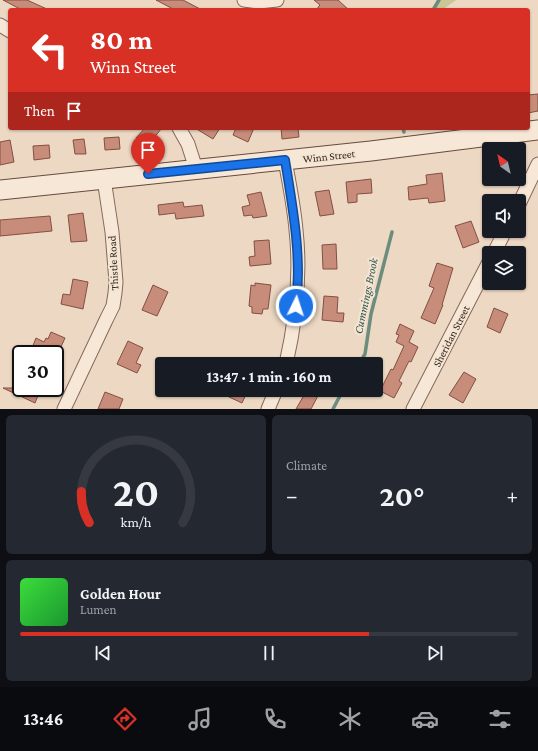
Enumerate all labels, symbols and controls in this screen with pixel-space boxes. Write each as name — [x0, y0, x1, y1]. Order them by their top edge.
icon: left — [24, 24, 76, 76]
text: 80 m — [90, 24, 152, 55]
text: Winn Street — [90, 57, 176, 77]
icon: arrive — [63, 100, 85, 122]
text: Then — [24, 103, 55, 119]
pin — [131, 133, 165, 174]
icon: arrive — [137, 139, 159, 161]
north arrow — [482, 142, 526, 186]
map controls — [482, 142, 526, 290]
street label: Winn Street — [302, 147, 356, 165]
button: sound — [482, 194, 526, 238]
street label: Thistle Road — [106, 235, 120, 291]
button: layers — [482, 246, 526, 290]
water label: Cummings Brook — [351, 256, 381, 335]
position arrow — [275, 285, 317, 327]
street label: Sheridan Street — [430, 303, 472, 369]
speed limit sign: 30 — [12, 345, 64, 397]
text: 13:47 · 1 min · 160 m — [206, 369, 332, 385]
text: Climate — [286, 458, 327, 473]
text: 20 — [113, 468, 159, 514]
text: 20° — [379, 479, 425, 512]
text: − — [286, 483, 298, 508]
text: + — [506, 483, 518, 508]
text: km/h — [121, 513, 152, 529]
text: Golden Hour — [80, 586, 161, 602]
text: Lumen — [80, 602, 116, 617]
icon: previous — [92, 642, 114, 664]
icon: pause — [258, 642, 280, 664]
icon: next — [424, 642, 446, 664]
icon: directions — [111, 705, 139, 733]
icon: music — [186, 705, 214, 733]
icon: phone — [261, 705, 289, 733]
icon: climate — [336, 705, 364, 733]
icon: car — [411, 705, 439, 733]
icon: filters — [486, 705, 514, 733]
text: 13:46 — [24, 709, 64, 729]

